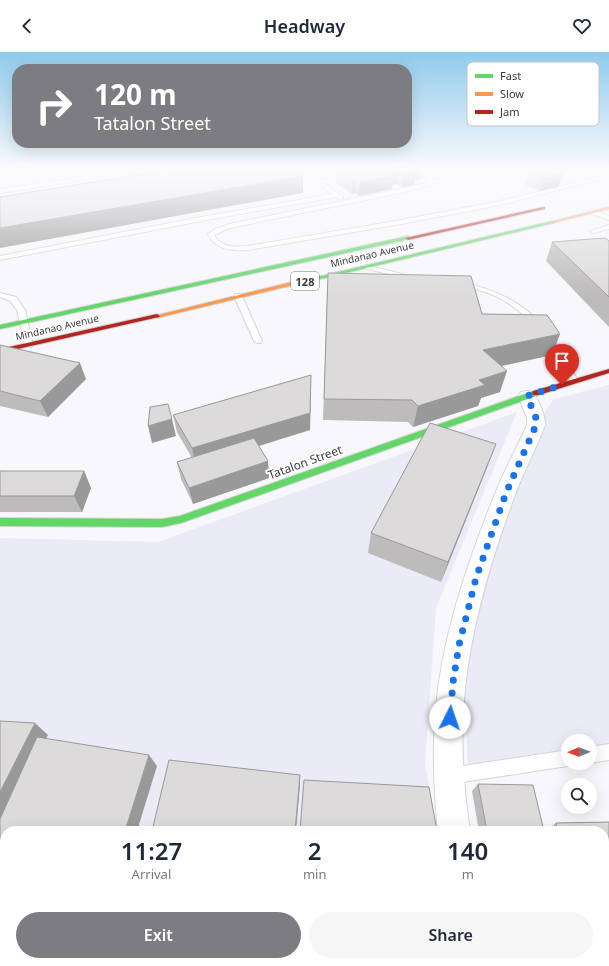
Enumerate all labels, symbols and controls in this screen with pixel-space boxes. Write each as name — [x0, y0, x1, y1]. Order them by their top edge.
text: Headway — [264, 14, 345, 38]
icon: back — [16, 15, 38, 37]
icon: heart — [571, 15, 593, 37]
legend — [467, 62, 599, 126]
text: Fast — [500, 68, 521, 83]
text: 120 m — [94, 75, 177, 113]
icon: right — [28, 80, 80, 132]
text: Slow — [500, 86, 524, 101]
text: Jam — [499, 104, 519, 119]
text: Tatalon Street — [94, 111, 211, 135]
street label: Mindanao Avenue — [329, 238, 415, 270]
road number: 128 — [291, 272, 319, 290]
street label: Mindanao Avenue — [14, 311, 100, 343]
pin — [545, 344, 579, 385]
icon: arrive — [551, 350, 573, 372]
street label: Tatalon Street — [265, 440, 345, 483]
position arrow — [429, 697, 471, 739]
north arrow — [561, 734, 597, 770]
map controls — [561, 734, 597, 814]
button: search — [561, 778, 597, 814]
text: 11:27 — [121, 834, 182, 867]
text: 2 — [308, 834, 322, 867]
text: 140 — [447, 834, 488, 867]
text: Arrival — [132, 865, 171, 883]
text: min — [303, 865, 326, 883]
text: m — [462, 865, 474, 883]
button: Exit — [16, 912, 301, 958]
button: Share — [309, 912, 593, 958]

